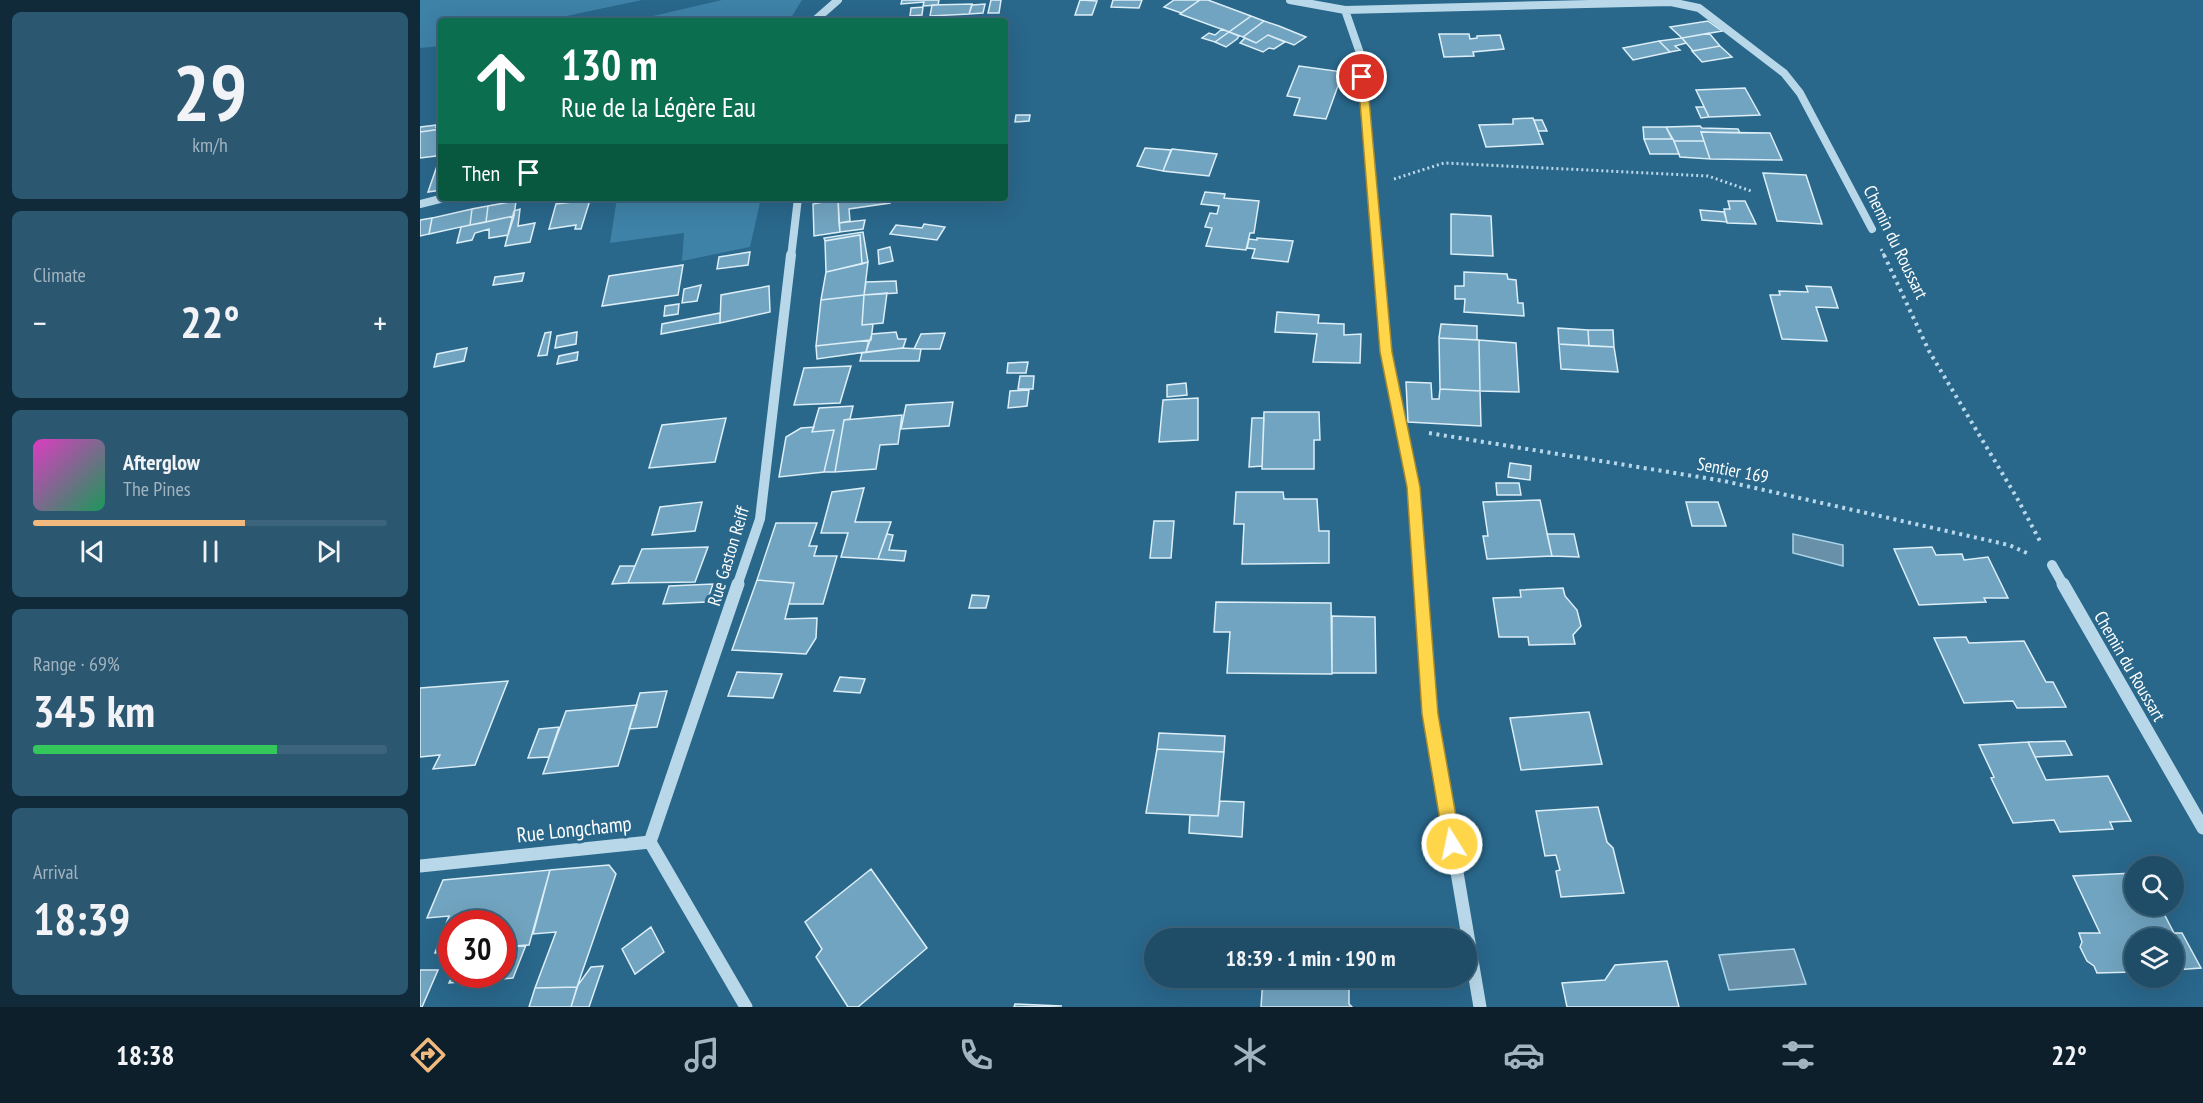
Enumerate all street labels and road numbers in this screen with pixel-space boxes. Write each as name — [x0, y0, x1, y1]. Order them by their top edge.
street label: Chemin du Roussart — [1859, 181, 1933, 303]
street label: Sentier 169 — [1695, 452, 1771, 488]
street label: Rue Gaston Reiff — [702, 502, 754, 608]
street label: Chemin du Roussart — [2089, 607, 2171, 725]
street label: Rue Longchamp — [515, 810, 633, 848]

